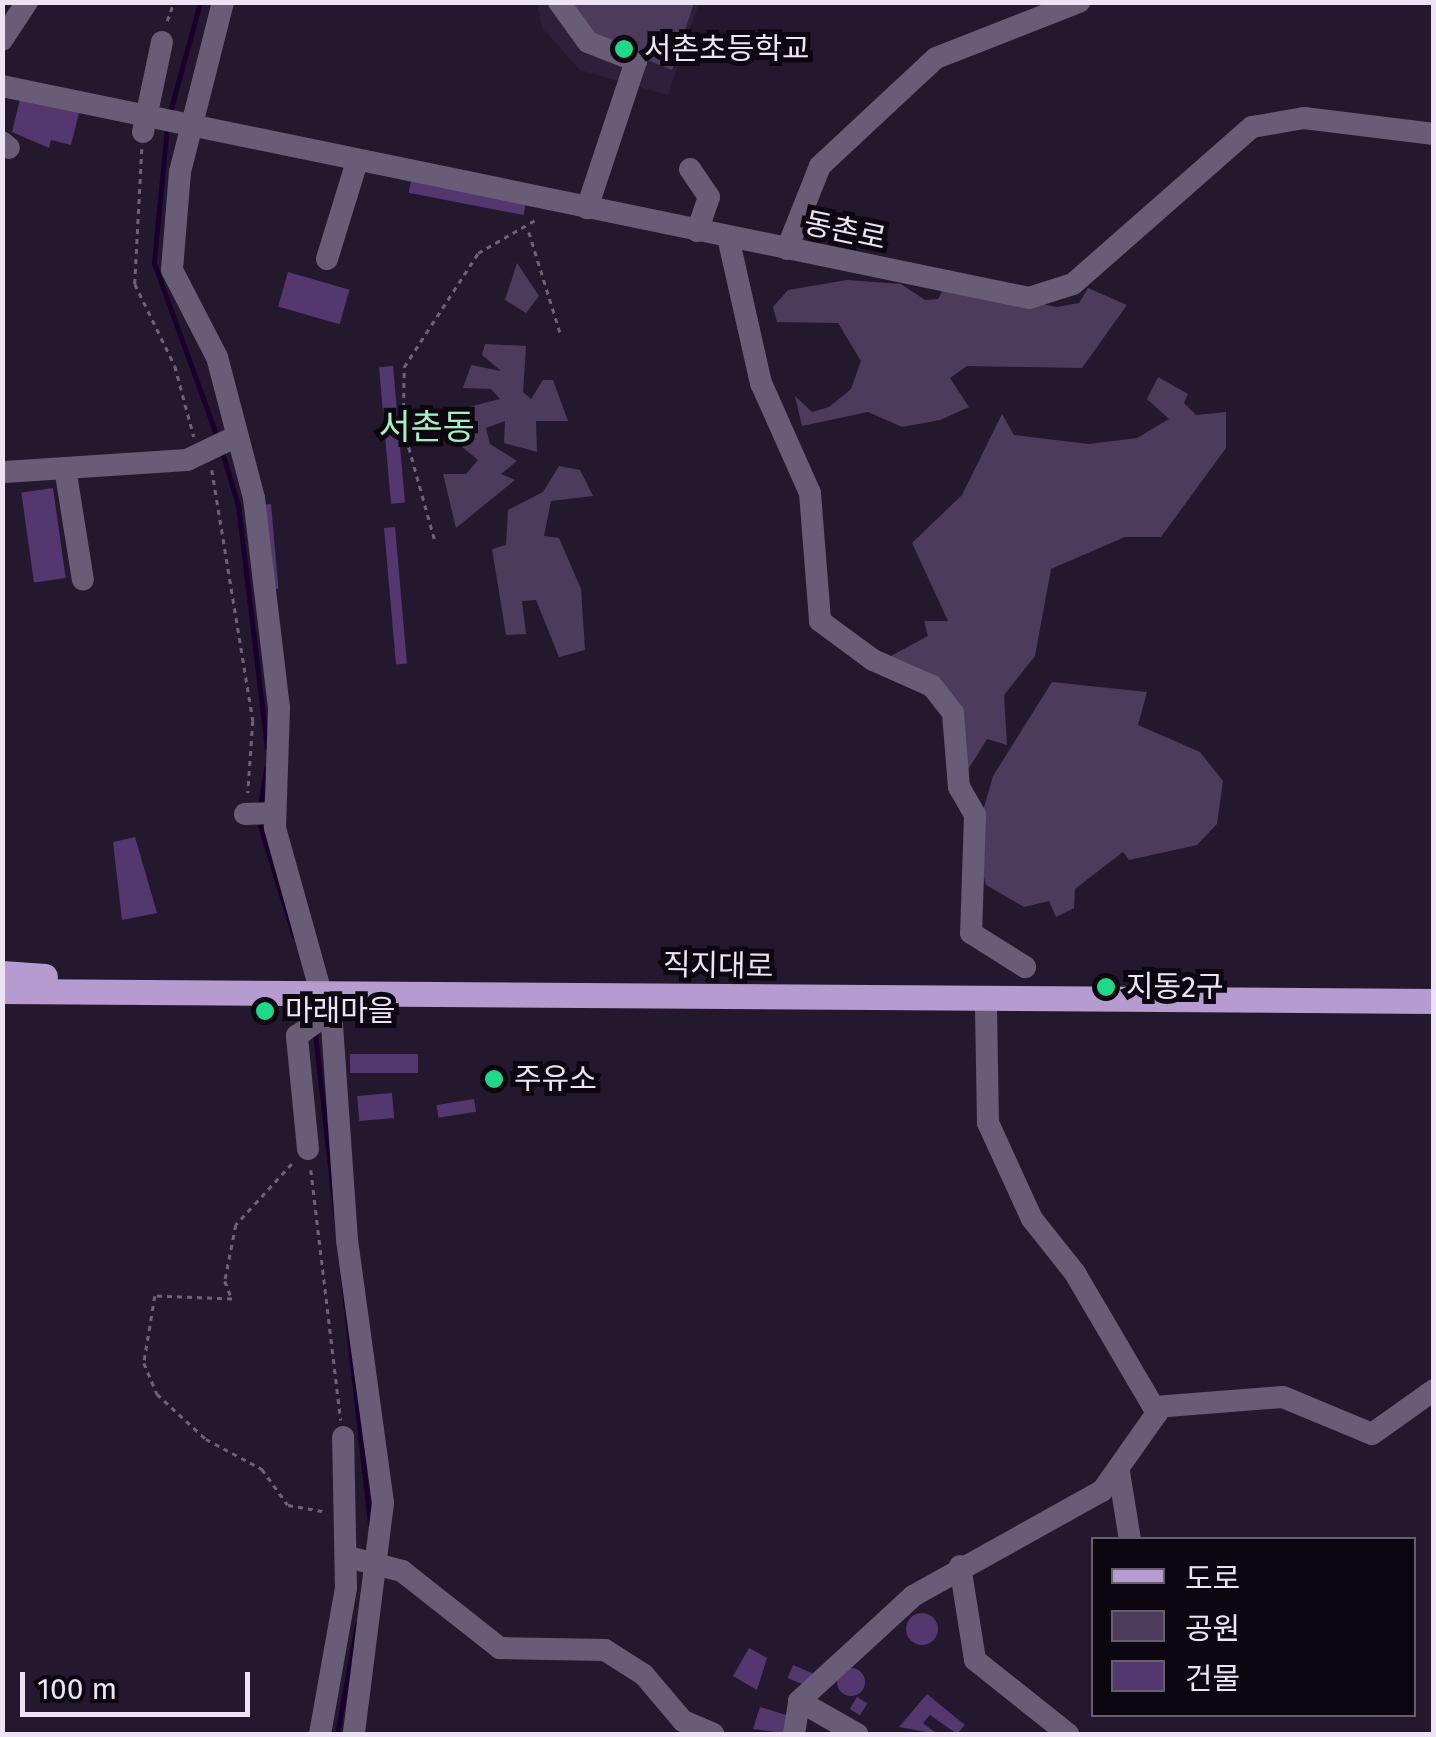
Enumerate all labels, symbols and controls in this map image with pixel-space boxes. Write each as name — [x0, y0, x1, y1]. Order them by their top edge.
place label: 서촌초등학교 — [644, 31, 810, 67]
marker: 서촌초등학교 — [613, 38, 635, 60]
street label: 동촌로 — [801, 205, 889, 257]
district label: 서촌동 — [379, 406, 475, 448]
street label: 직지대로 — [662, 947, 774, 985]
place label: 지동2구 — [1126, 969, 1224, 1005]
marker: 지동2구 — [1095, 976, 1117, 998]
place label: 마래마을 — [285, 993, 395, 1029]
marker: 마래마을 — [254, 1000, 276, 1022]
place label: 주유소 — [514, 1061, 597, 1097]
marker: 주유소 — [483, 1068, 505, 1090]
legend — [1091, 1537, 1416, 1717]
text: 도로 — [1185, 1561, 1240, 1597]
text: 공원 — [1185, 1611, 1240, 1647]
scale bar — [25, 1652, 255, 1714]
text: 건물 — [1185, 1661, 1240, 1697]
text: 100 m — [37, 1671, 117, 1707]

